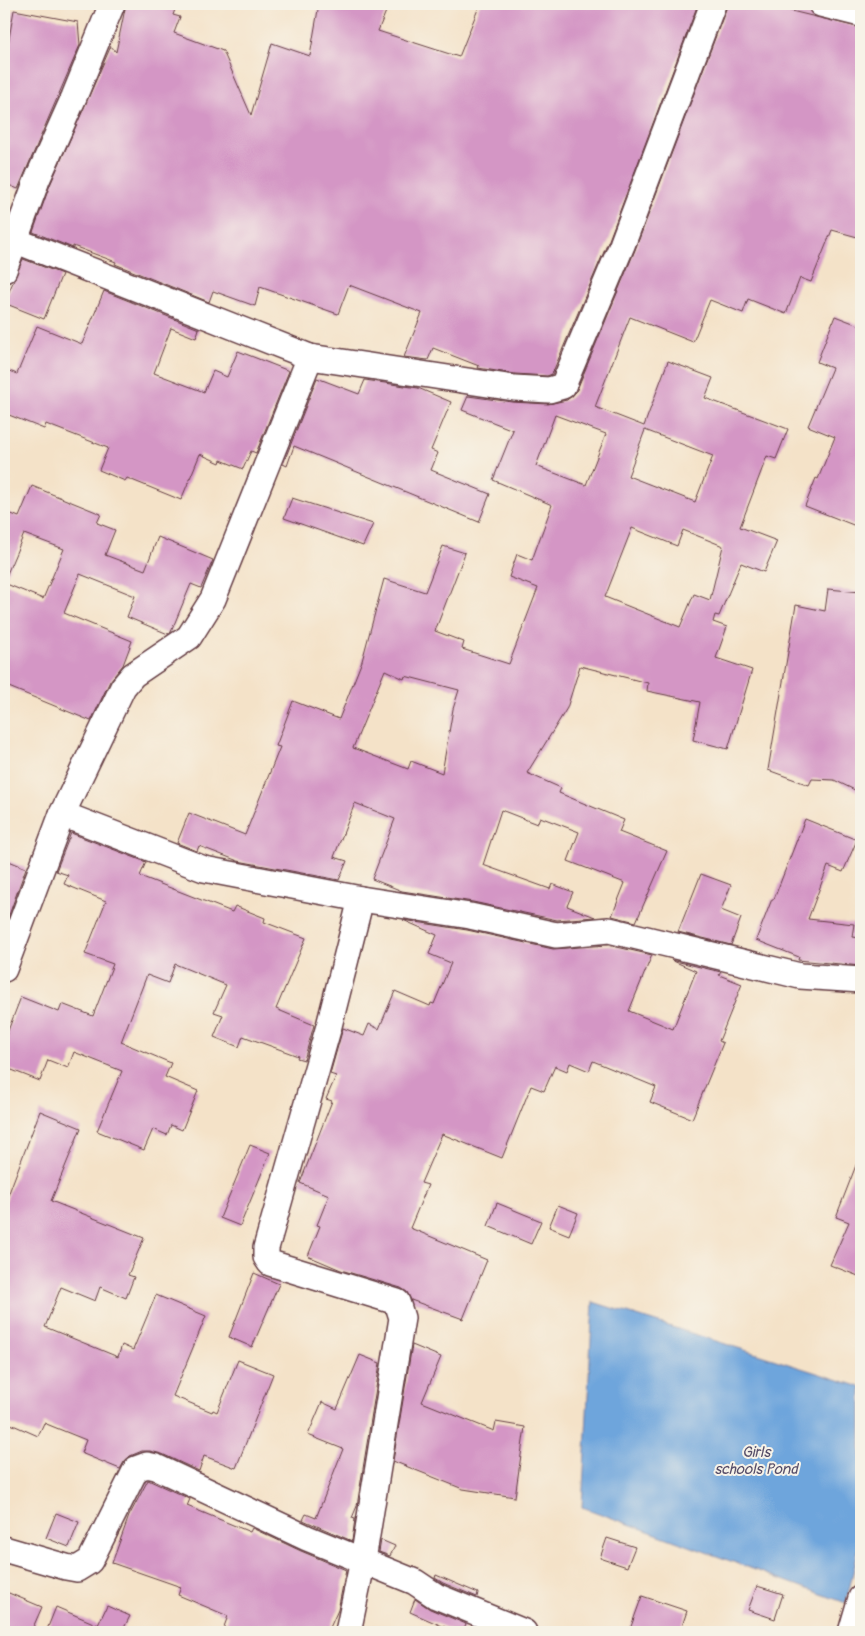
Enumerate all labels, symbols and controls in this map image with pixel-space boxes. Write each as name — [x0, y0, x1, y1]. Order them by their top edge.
water label: Girls schools Pond — [714, 1443, 799, 1479]

